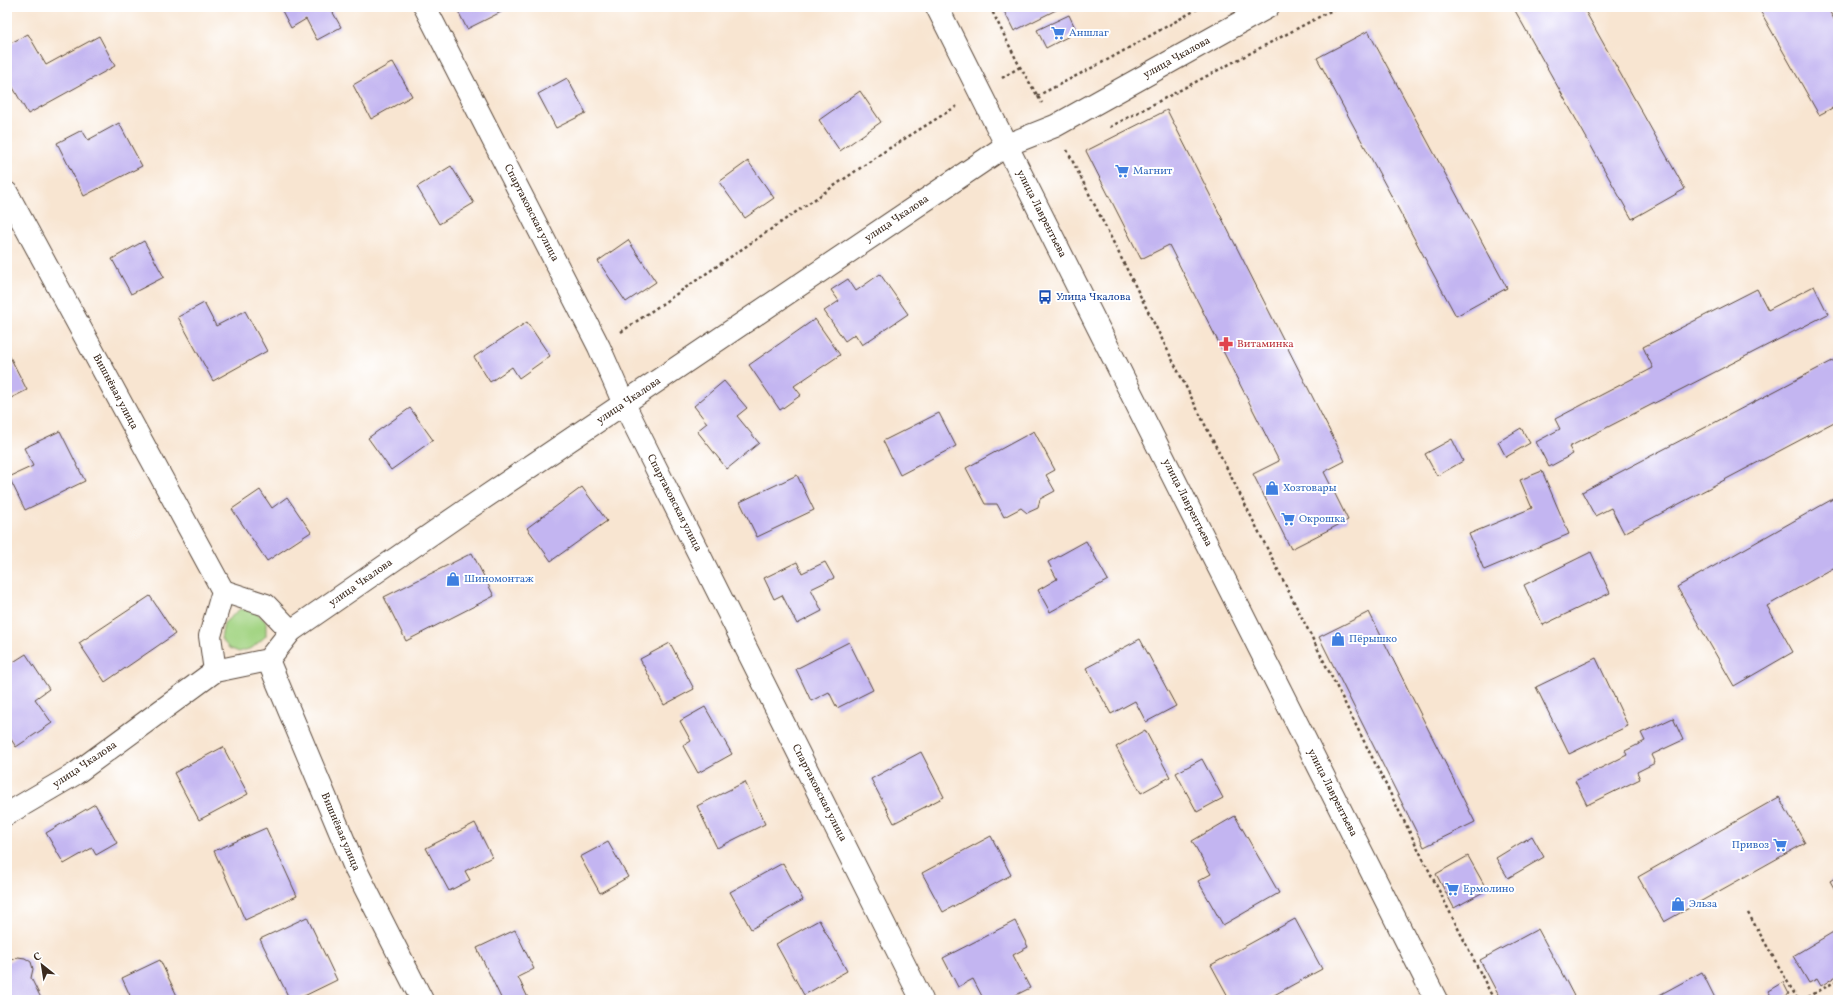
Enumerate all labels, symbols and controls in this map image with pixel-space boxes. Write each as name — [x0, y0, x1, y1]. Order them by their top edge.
supermarket icon: Аншлаг — [1050, 25, 1066, 41]
place label: Аншлаг — [1069, 26, 1109, 41]
street label: улица Чкалова — [1141, 33, 1214, 83]
street label: Спартаковская улица — [500, 162, 562, 265]
supermarket icon: Магнит — [1114, 163, 1130, 179]
place label: Магнит — [1133, 164, 1173, 179]
street label: улица Лаврентьева — [1012, 168, 1070, 261]
street label: улица Чкалова — [862, 192, 933, 246]
bus stop icon: Улица Чкалова — [1037, 289, 1053, 305]
place label: Улица Чкалова — [1056, 290, 1131, 305]
pharmacy icon: Витаминка — [1218, 336, 1234, 352]
place label: Витаминка — [1237, 337, 1294, 352]
street label: Вишнёвая улица — [89, 351, 142, 433]
street label: улица Чкалова — [594, 374, 665, 428]
street label: Спартаковская улица — [643, 452, 705, 555]
street label: улица Лаврентьева — [1158, 457, 1216, 550]
shop icon: Хозтовары — [1264, 480, 1280, 496]
place label: Хозтовары — [1283, 481, 1337, 496]
supermarket icon: Окрошка — [1280, 511, 1296, 527]
place label: Окрошка — [1299, 512, 1346, 527]
street label: улица Чкалова — [326, 555, 396, 611]
shop icon: Шиномонтаж — [445, 571, 461, 587]
place label: Шиномонтаж — [464, 572, 534, 587]
shop icon: Пёрышко — [1330, 631, 1346, 647]
place label: Пёрышко — [1349, 632, 1397, 647]
street label: улица Чкалова — [50, 738, 121, 792]
street label: Спартаковская улица — [788, 742, 850, 845]
street label: улица Лаврентьева — [1303, 747, 1361, 840]
street label: Вишнёвая улица — [317, 790, 363, 874]
supermarket icon: Привоз — [1772, 837, 1788, 853]
place label: Привоз — [1732, 838, 1769, 853]
supermarket icon: Ермолино — [1444, 881, 1460, 897]
place label: Ермолино — [1463, 882, 1515, 897]
shop icon: Эльза — [1670, 896, 1686, 912]
place label: Эльза — [1689, 897, 1718, 912]
north arrow — [22, 945, 62, 985]
text: С — [31, 949, 45, 966]

